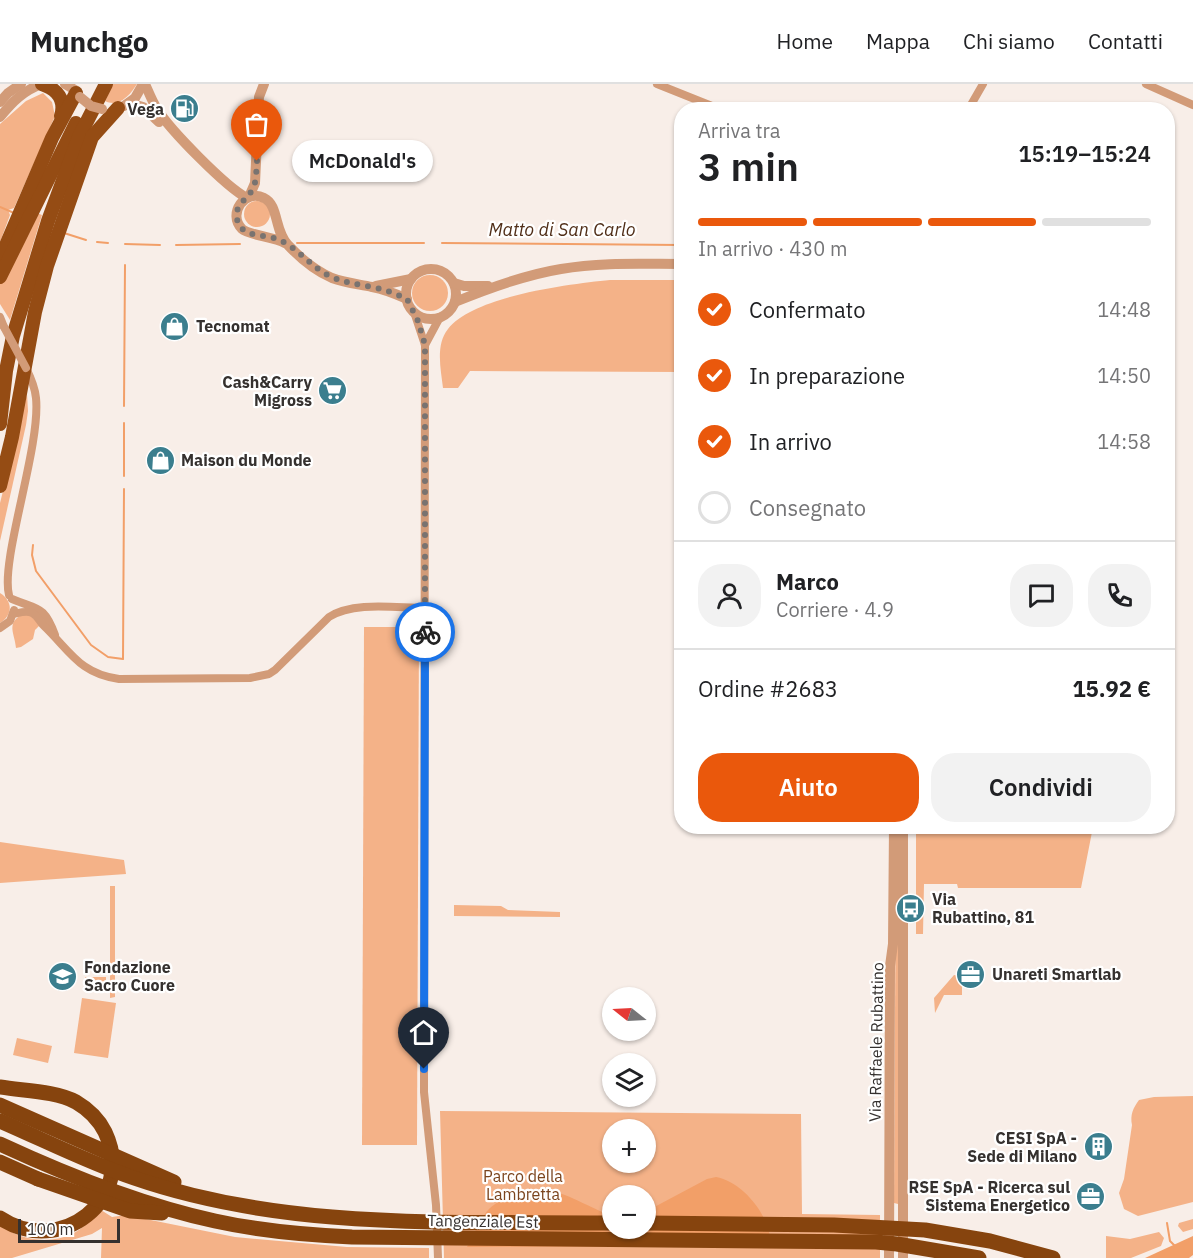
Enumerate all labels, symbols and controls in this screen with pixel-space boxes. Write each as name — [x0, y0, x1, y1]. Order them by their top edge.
text: Munchgo — [30, 23, 149, 60]
text: Home — [777, 27, 833, 55]
text: Mappa — [866, 27, 930, 55]
text: Chi siamo — [963, 27, 1055, 55]
text: Contatti — [1088, 27, 1163, 55]
fuel station icon: Vega — [169, 93, 201, 125]
place label: Vega — [127, 99, 164, 119]
pin — [231, 99, 282, 161]
icon: bag — [240, 108, 273, 141]
text: Arriva tra — [698, 117, 781, 144]
text: 15:19–15:24 — [1018, 139, 1151, 168]
callout: McDonald's — [293, 140, 434, 182]
text: 3 min — [698, 141, 799, 192]
text: McDonald's — [309, 147, 416, 174]
water label: Matto di San Carlo — [488, 218, 636, 241]
text: In arrivo · 430 m — [698, 235, 847, 262]
icon: check — [698, 293, 731, 326]
text: Confermato — [749, 295, 866, 324]
text: 14:48 — [1097, 296, 1151, 323]
shop icon: Tecnomat — [159, 310, 191, 342]
place label: Tecnomat — [196, 316, 270, 336]
icon: check — [698, 359, 731, 392]
text: In preparazione — [749, 361, 905, 390]
text: 14:50 — [1097, 362, 1151, 389]
place label: Cash&Carry Migross — [222, 372, 312, 410]
supermarket icon: Cash&Carry Migross — [317, 375, 349, 407]
icon: check — [698, 425, 731, 458]
text: In arrivo — [749, 427, 832, 456]
text: 14:58 — [1097, 428, 1151, 455]
shop icon: Maison du Monde — [144, 444, 176, 476]
place label: Maison du Monde — [181, 450, 312, 470]
text: Consegnato — [749, 493, 866, 522]
button: person — [698, 564, 761, 627]
button: chat — [1010, 564, 1073, 627]
button: phone — [1088, 564, 1151, 627]
text: Marco — [776, 567, 839, 596]
text: Corriere · 4.9 — [776, 596, 894, 623]
courier — [395, 602, 455, 662]
icon: bike — [409, 616, 442, 649]
text: Ordine #2683 — [698, 674, 838, 703]
text: 15.92 € — [1072, 674, 1151, 703]
button: Aiuto — [698, 753, 919, 822]
button: Condividi — [931, 753, 1151, 822]
place label: Via Rubattino, 81 — [932, 889, 1034, 927]
bus stop icon: Via Rubattino, 81 — [895, 892, 927, 924]
place label: Fondazione Sacro Cuore — [84, 957, 175, 995]
office icon: Unareti Smartlab — [955, 958, 987, 990]
school or university icon: Fondazione Sacro Cuore — [47, 960, 79, 992]
street label: Via Raffaele Rubattino — [865, 962, 887, 1122]
place label: Unareti Smartlab — [992, 964, 1122, 984]
north arrow — [602, 987, 656, 1041]
map controls — [602, 987, 656, 1239]
pin — [398, 1007, 449, 1069]
icon: home — [407, 1016, 440, 1049]
button: layers — [602, 1053, 656, 1107]
button: + — [602, 1119, 656, 1173]
place label: CESI SpA - Sede di Milano — [967, 1128, 1077, 1166]
building icon: CESI SpA - Sede di Milano — [1082, 1131, 1114, 1163]
park label: Parco della Lambretta — [483, 1166, 563, 1204]
place label: RSE SpA - Ricerca sul Sistema Energetico — [909, 1177, 1070, 1215]
office icon: RSE SpA - Ricerca sul Sistema Energetico — [1075, 1180, 1107, 1212]
button: − — [602, 1185, 656, 1239]
street label: Tangenziale Est — [427, 1210, 539, 1232]
scale bar — [18, 1216, 120, 1244]
text: 100 m — [27, 1219, 74, 1239]

